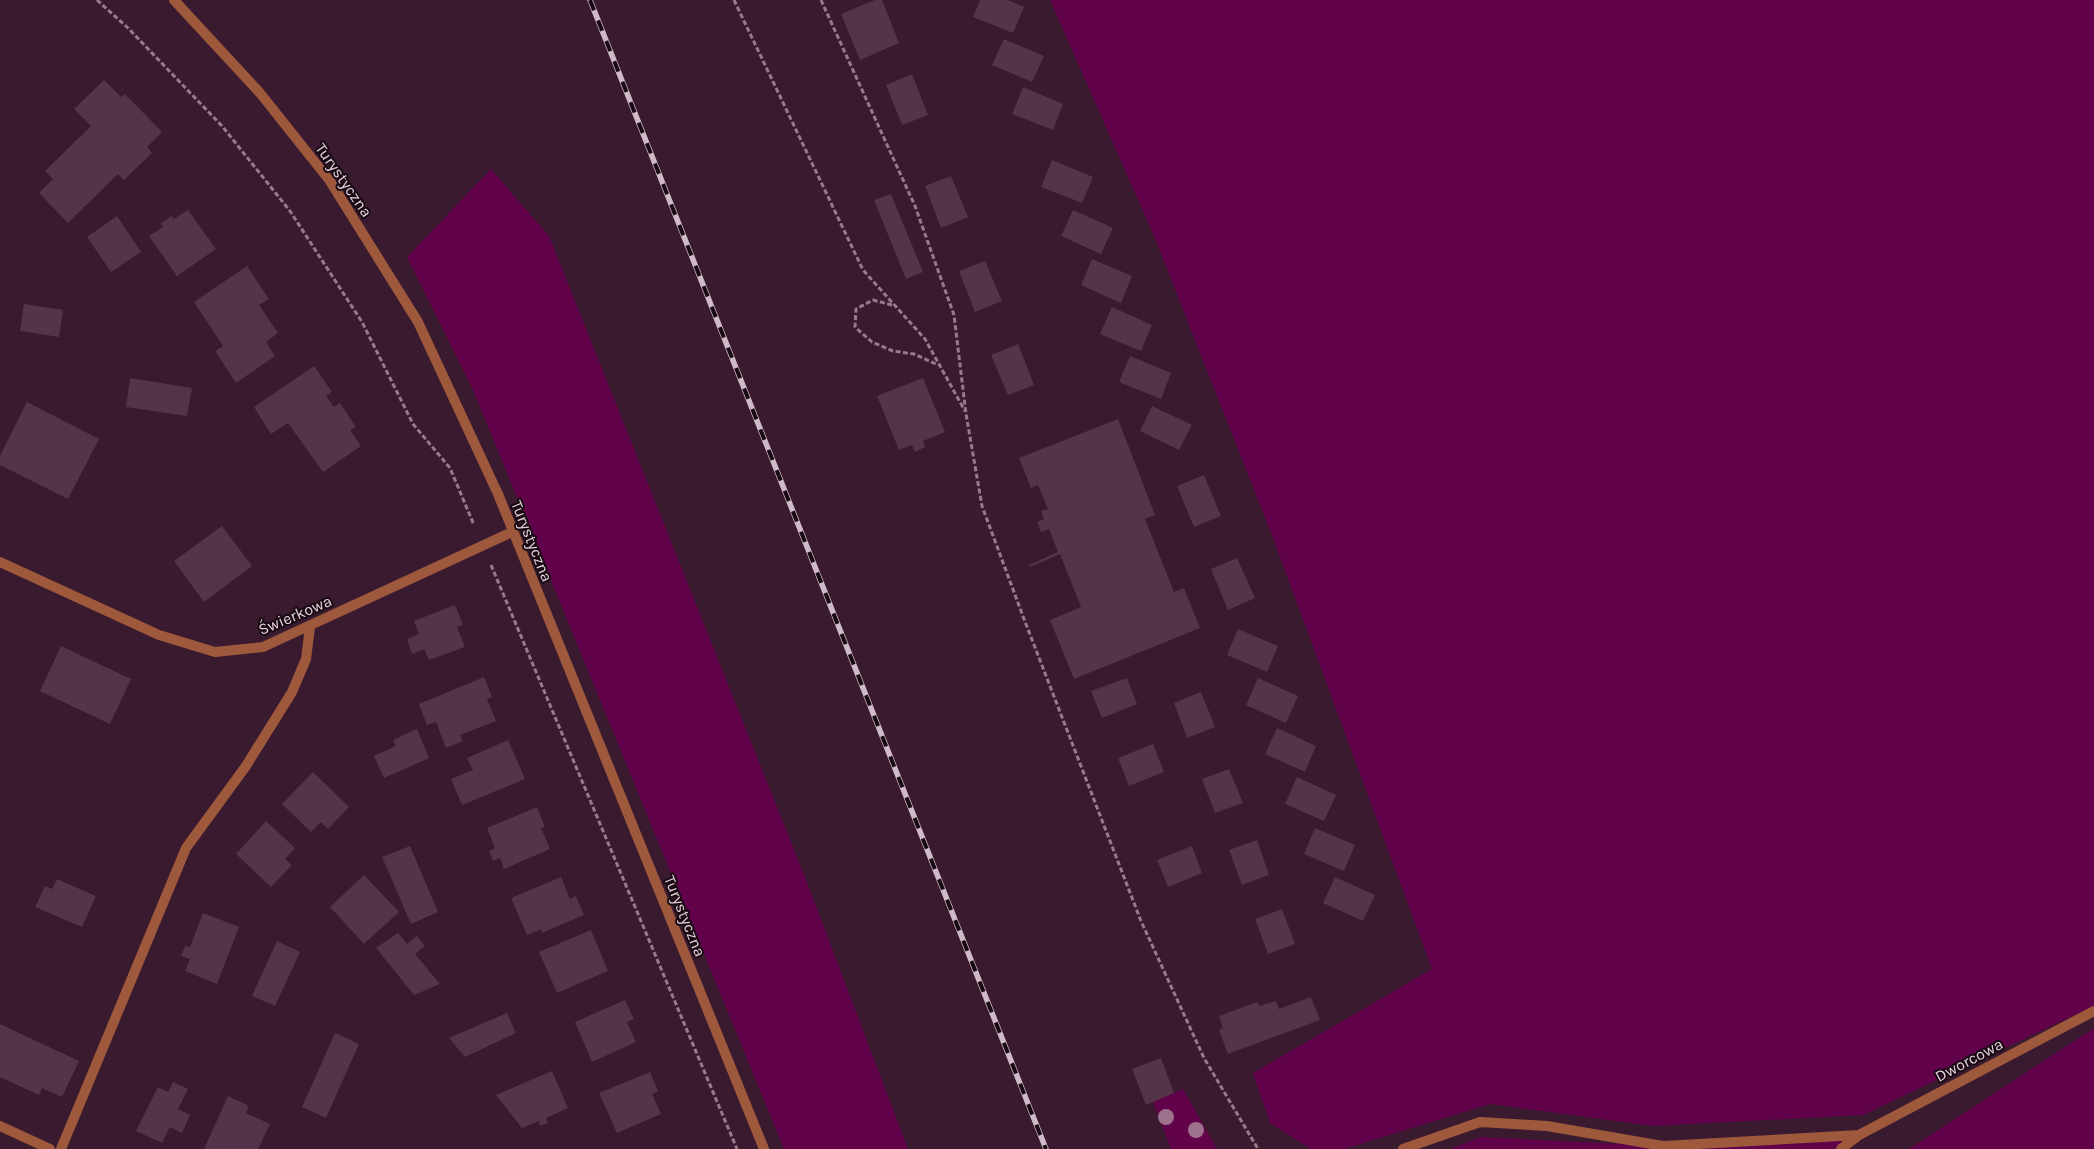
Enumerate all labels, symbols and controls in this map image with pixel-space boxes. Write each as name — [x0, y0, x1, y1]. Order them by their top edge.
street label: Turystyczna — [312, 139, 376, 221]
street label: Turystyczna — [507, 498, 557, 584]
street label: Świerkowa — [255, 591, 335, 639]
street label: Turystyczna — [660, 873, 710, 959]
street label: Dworcowa — [1932, 1034, 2006, 1086]

